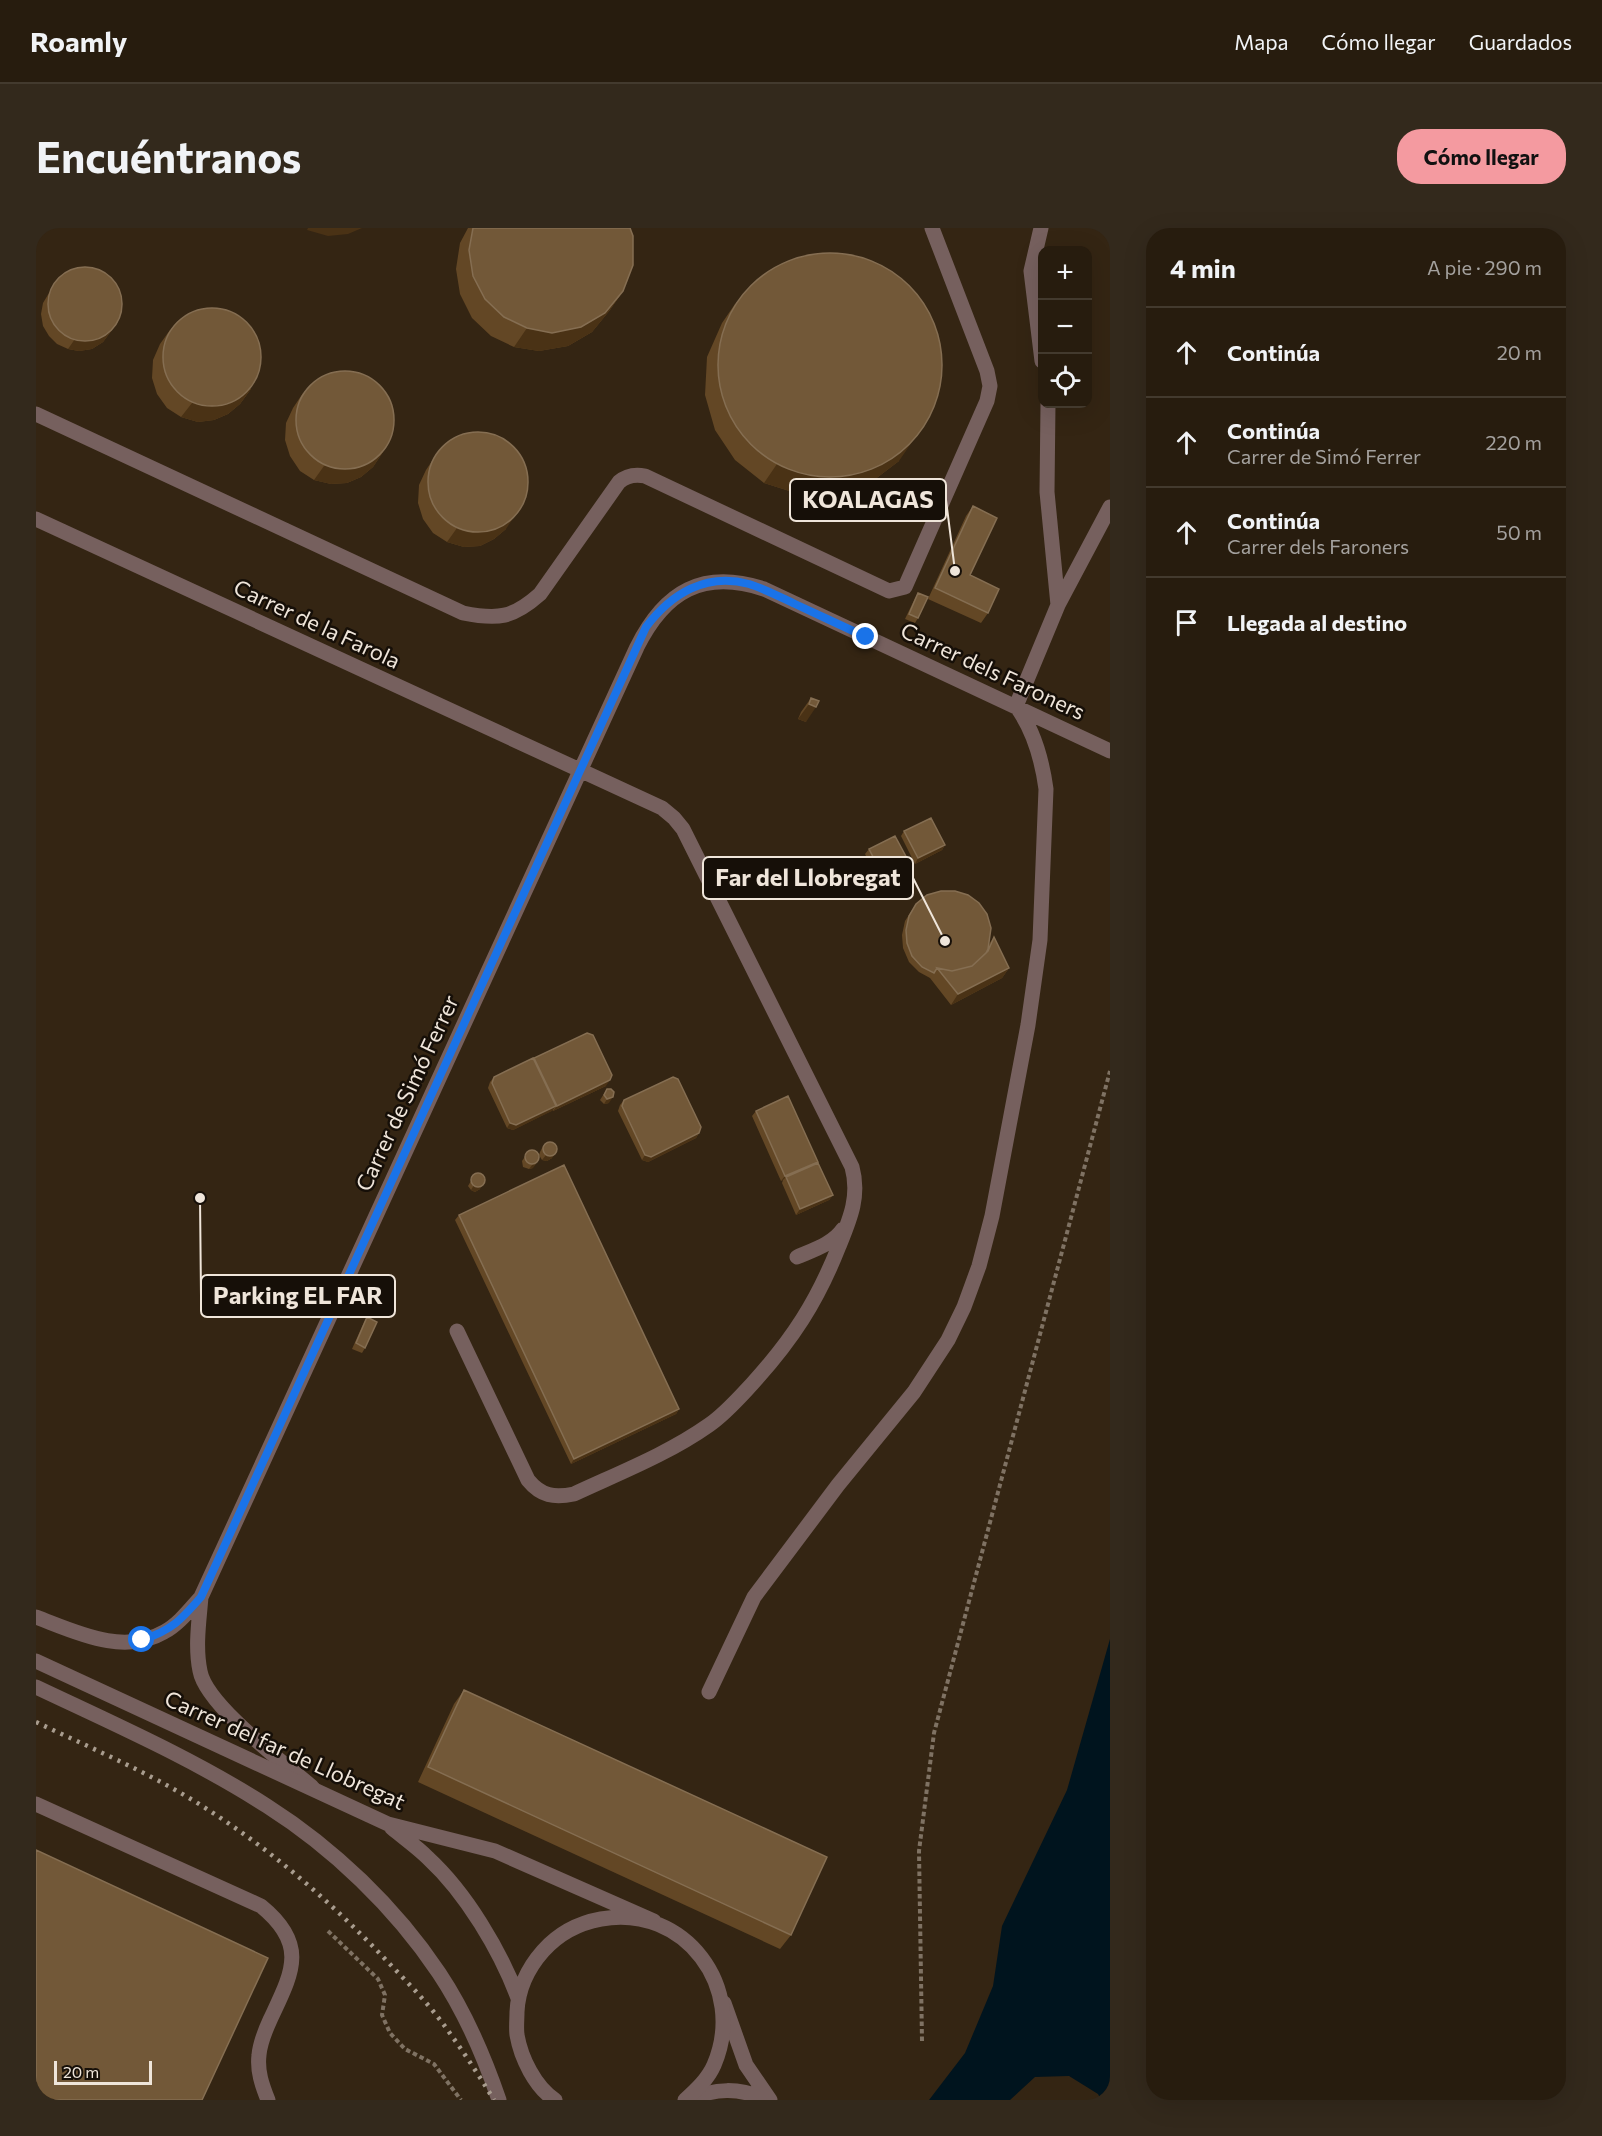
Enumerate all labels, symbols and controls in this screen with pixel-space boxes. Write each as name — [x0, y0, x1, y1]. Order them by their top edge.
text: Roamly — [30, 24, 127, 58]
text: Mapa — [1234, 29, 1289, 54]
text: Cómo llegar — [1322, 29, 1436, 54]
text: Guardados — [1469, 29, 1572, 54]
button: Cómo llegar — [1397, 129, 1566, 184]
text: Encuéntranos — [36, 130, 301, 182]
map controls — [1038, 246, 1092, 408]
button: + — [1038, 246, 1092, 300]
text: 4 min — [1170, 252, 1236, 283]
text: A pie · 290 m — [1427, 255, 1542, 279]
button: − — [1038, 300, 1092, 354]
icon: ahead — [1170, 336, 1203, 369]
text: Continúa — [1227, 339, 1320, 366]
text: 20 m — [1497, 340, 1542, 364]
button: locate — [1038, 354, 1092, 408]
text: Continúa — [1227, 417, 1320, 444]
icon: ahead — [1170, 426, 1203, 459]
text: 220 m — [1486, 430, 1542, 454]
text: Carrer de Simó Ferrer — [1227, 444, 1421, 468]
callout: KOALAGAS — [790, 479, 946, 521]
text: KOALAGAS — [802, 484, 934, 513]
text: Continúa — [1227, 507, 1320, 534]
icon: ahead — [1170, 516, 1203, 549]
text: 50 m — [1496, 520, 1542, 544]
text: Carrer dels Faroners — [1227, 534, 1409, 558]
street label: Carrer de la Farola — [230, 573, 405, 674]
icon: arrive — [1170, 606, 1203, 639]
text: Llegada al destino — [1227, 609, 1407, 636]
street label: Carrer dels Faroners — [897, 616, 1090, 725]
route end — [852, 623, 878, 649]
callout: Far del Llobregat — [703, 857, 913, 899]
text: Far del Llobregat — [715, 862, 901, 891]
street label: Carrer de Simó Ferrer — [349, 990, 464, 1195]
callout: Parking EL FAR — [201, 1275, 395, 1317]
text: Parking EL FAR — [213, 1280, 383, 1309]
route start — [128, 1626, 154, 1652]
street label: Carrer del far de Llobregat — [161, 1684, 410, 1815]
scale bar — [54, 2058, 152, 2086]
text: 20 m — [63, 2062, 99, 2081]

